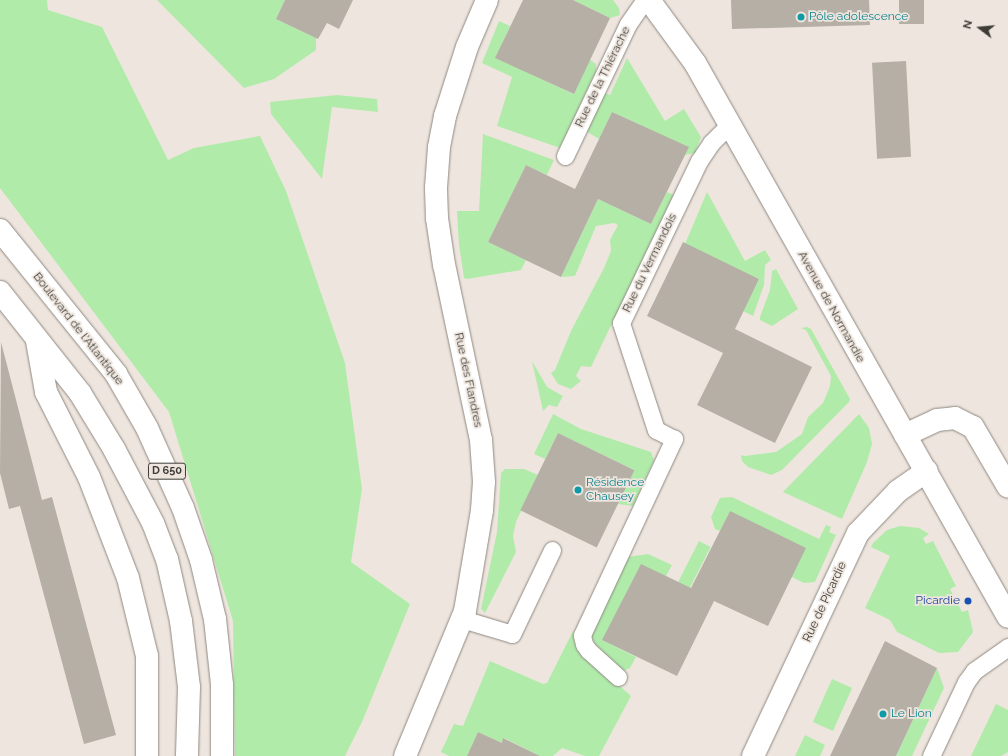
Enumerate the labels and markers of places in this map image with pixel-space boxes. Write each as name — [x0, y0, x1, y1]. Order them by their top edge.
place label: Pôle adolescence — [809, 10, 908, 24]
marker: Pôle adolescence — [796, 12, 806, 22]
place label: Résidence Chausey — [586, 476, 644, 504]
marker: Résidence Chausey — [573, 485, 583, 495]
place label: Picardie — [916, 594, 960, 608]
marker: Picardie — [963, 596, 973, 606]
place label: Le Lion — [891, 707, 932, 721]
marker: Le Lion — [878, 709, 888, 719]

